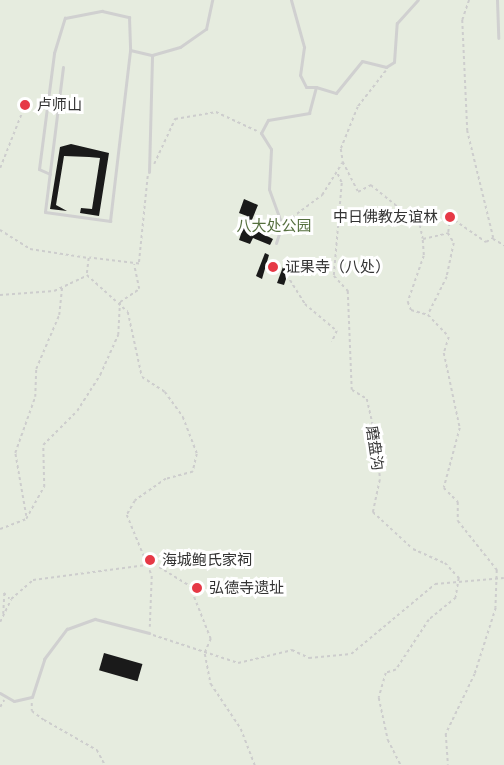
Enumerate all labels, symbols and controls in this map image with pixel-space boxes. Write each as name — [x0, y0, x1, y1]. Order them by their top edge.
place label: 卢师山 — [37, 96, 82, 114]
marker: 卢师山 — [18, 98, 32, 112]
place label: 中日佛教友谊林 — [333, 208, 438, 226]
marker: 中日佛教友谊林 — [443, 210, 457, 224]
park label: 八大处公园 — [237, 217, 311, 235]
place label: 证果寺（八处） — [285, 258, 390, 276]
marker: 证果寺（八处） — [266, 260, 280, 274]
street label: 磨盘沟 — [363, 424, 387, 472]
place label: 海城鲍氏家祠 — [162, 551, 252, 569]
marker: 海城鲍氏家祠 — [143, 553, 157, 567]
place label: 弘德寺遗址 — [209, 579, 284, 597]
marker: 弘德寺遗址 — [190, 581, 204, 595]

